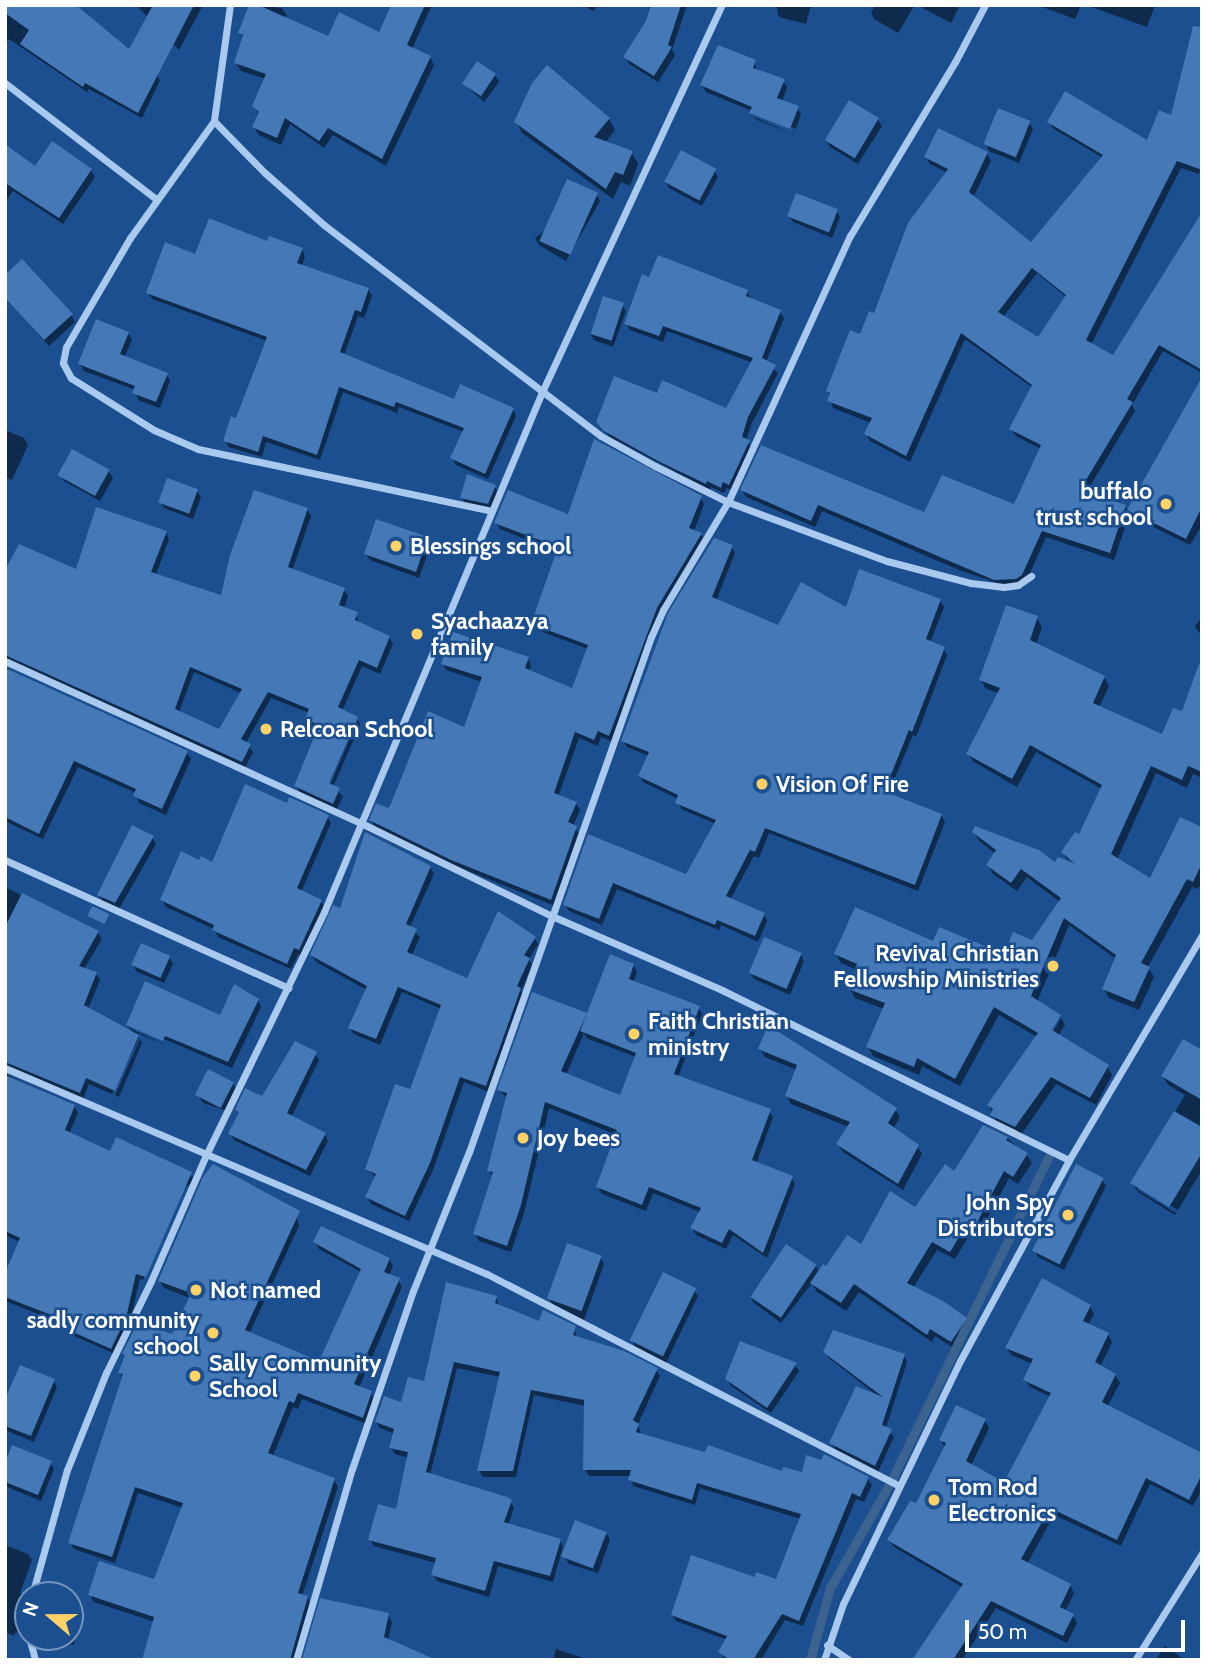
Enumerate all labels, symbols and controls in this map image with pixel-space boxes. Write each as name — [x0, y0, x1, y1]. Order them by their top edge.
place label: buffalo trust school — [1036, 477, 1152, 531]
marker: buffalo trust school — [1158, 496, 1174, 512]
place label: Blessings school — [410, 532, 571, 560]
marker: Blessings school — [388, 538, 404, 554]
place label: Syachaazya family — [431, 607, 548, 661]
marker: Syachaazya family — [409, 626, 425, 642]
place label: Relcoan School — [280, 715, 433, 743]
marker: Relcoan School — [258, 721, 274, 737]
place label: Vision Of Fire — [776, 770, 909, 798]
marker: Vision Of Fire — [754, 776, 770, 792]
place label: Revival Christian Fellowship Ministries — [833, 939, 1039, 993]
marker: Revival Christian Fellowship Ministries — [1045, 958, 1061, 974]
place label: Faith Christian ministry — [648, 1007, 789, 1061]
marker: Faith Christian ministry — [626, 1026, 642, 1042]
place label: Joy bees — [537, 1124, 620, 1152]
marker: Joy bees — [515, 1130, 531, 1146]
place label: John Spy Distributors — [937, 1188, 1054, 1242]
marker: John Spy Distributors — [1060, 1207, 1076, 1223]
place label: Not named — [210, 1276, 321, 1304]
marker: Not named — [188, 1282, 204, 1298]
place label: sadly community school — [27, 1306, 199, 1360]
marker: sadly community school — [205, 1325, 221, 1341]
place label: Sally Community School — [209, 1349, 381, 1403]
marker: Sally Community School — [187, 1368, 203, 1384]
place label: Tom Rod Electronics — [948, 1473, 1056, 1527]
marker: Tom Rod Electronics — [926, 1492, 942, 1508]
north arrow — [14, 1581, 84, 1651]
text: N — [18, 1599, 44, 1620]
scale bar — [969, 1606, 1190, 1650]
text: 50 m — [978, 1619, 1027, 1644]

